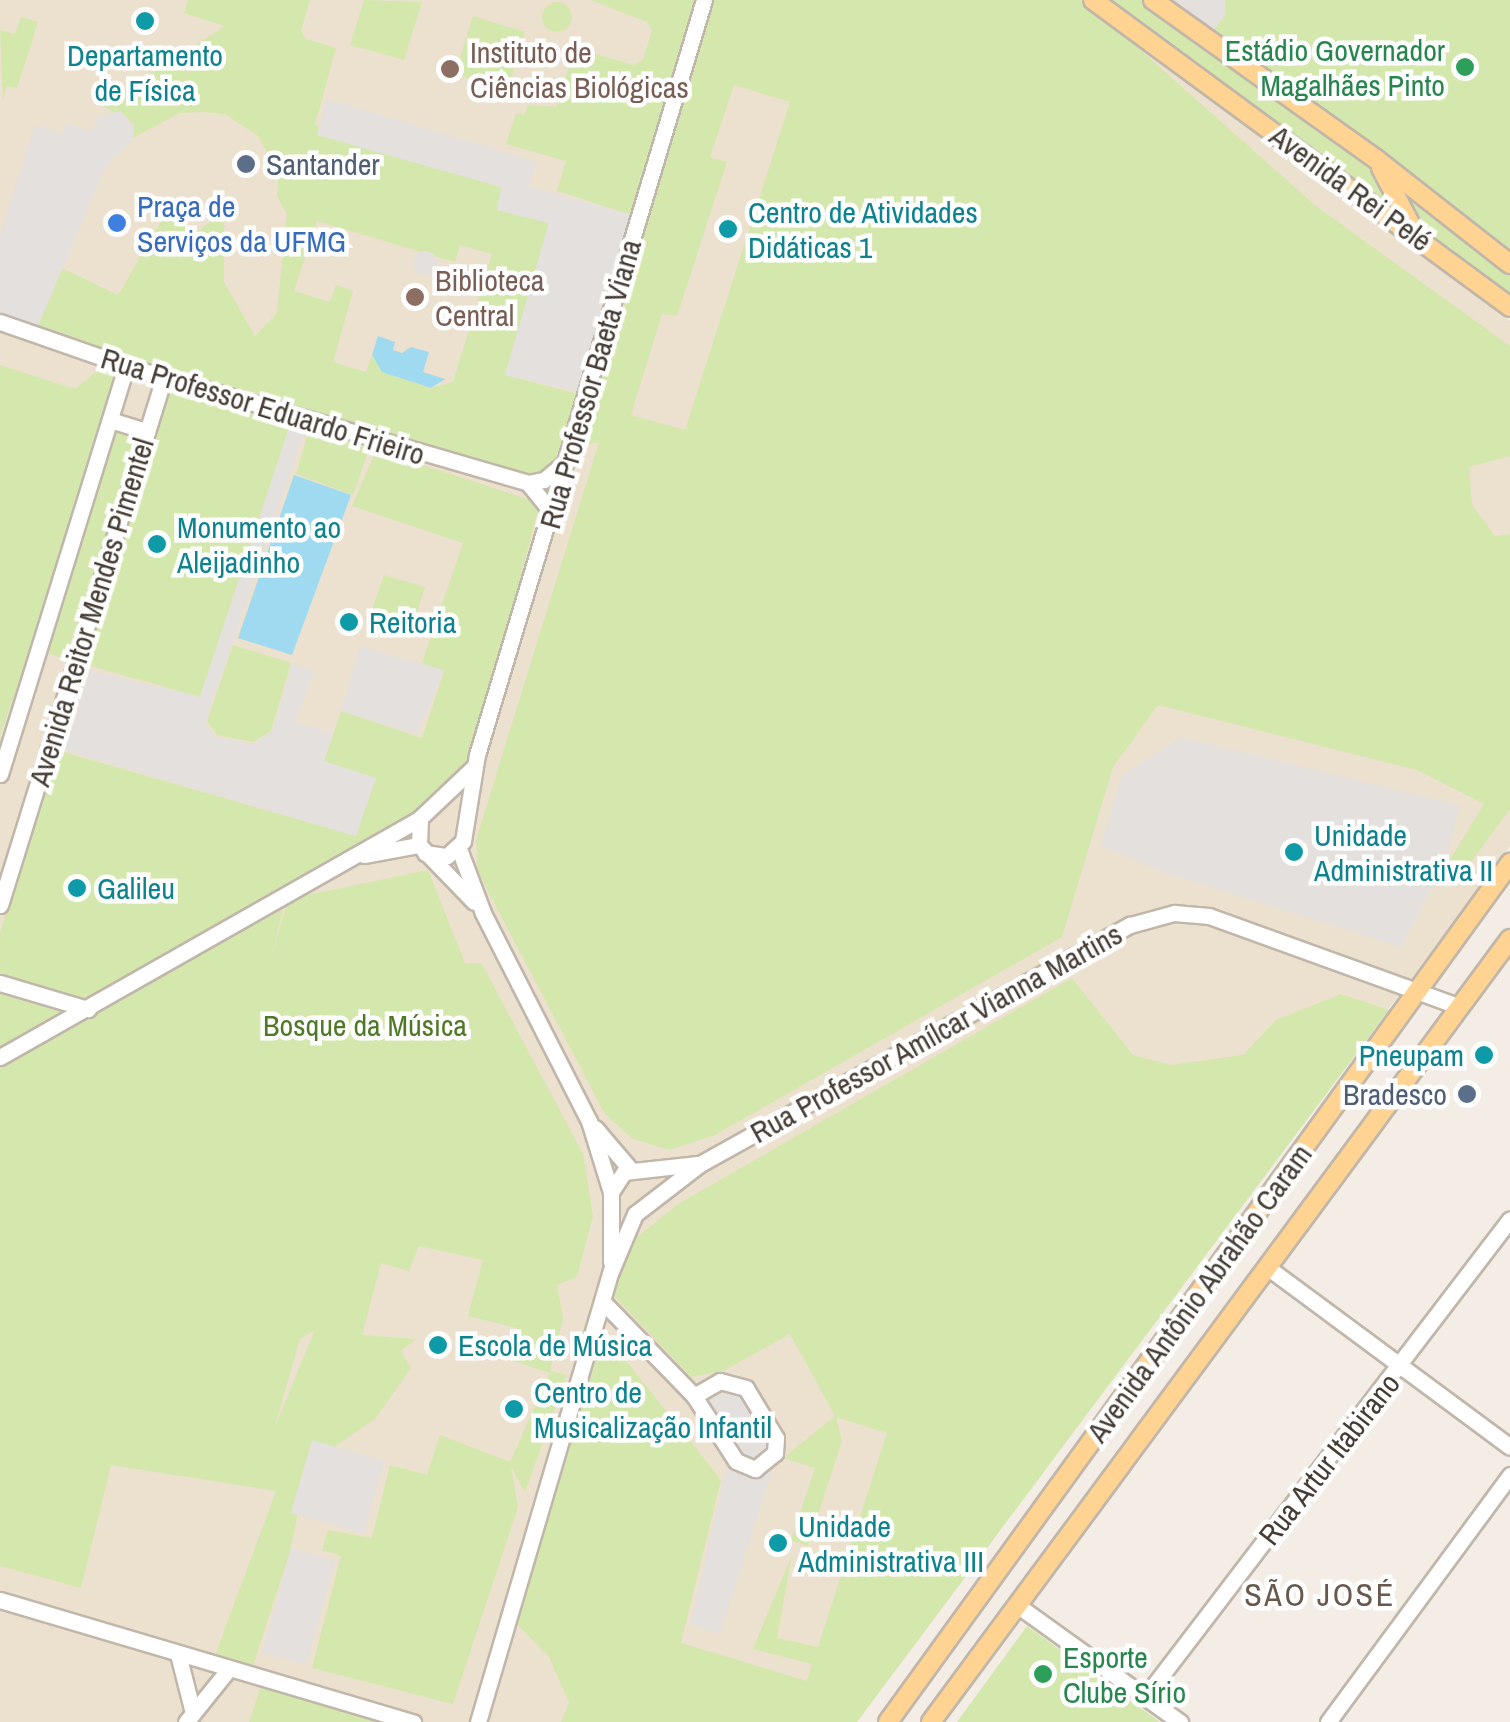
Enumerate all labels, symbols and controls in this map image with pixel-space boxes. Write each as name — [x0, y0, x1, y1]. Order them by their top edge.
marker: Departamento de Física — [134, 10, 156, 32]
place label: Estádio Governador Magalhães Pinto — [1225, 32, 1445, 102]
place label: Instituto de Ciências Biológicas — [470, 34, 689, 104]
place label: Departamento de Física — [67, 37, 223, 108]
marker: Estádio Governador Magalhães Pinto — [1454, 56, 1476, 78]
marker: Instituto de Ciências Biológicas — [439, 58, 461, 80]
street label: Avenida Rei Pelé — [1263, 117, 1439, 259]
place label: Santander — [266, 146, 380, 182]
marker: Santander — [235, 153, 257, 175]
place label: Praça de Serviços da UFMG — [137, 188, 346, 258]
place label: Centro de Atividades Didáticas 1 — [748, 194, 979, 264]
marker: Praça de Serviços da UFMG — [106, 212, 128, 234]
marker: Centro de Atividades Didáticas 1 — [717, 218, 739, 240]
street label: Rua Professor Baeta Viana — [531, 235, 649, 533]
place label: Biblioteca Central — [435, 262, 544, 332]
marker: Biblioteca Central — [404, 286, 426, 308]
street label: Rua Professor Eduardo Frieiro — [97, 340, 429, 472]
street label: Avenida Reitor Mendes Pimentel — [21, 434, 161, 790]
place label: Monumento ao Aleijadinho — [177, 509, 341, 580]
marker: Monumento ao Aleijadinho — [146, 533, 168, 555]
place label: Reitoria — [369, 604, 457, 640]
marker: Reitoria — [338, 611, 360, 633]
place label: Unidade Administrativa II — [1314, 817, 1493, 888]
marker: Unidade Administrativa II — [1283, 841, 1305, 863]
place label: Galileu — [97, 870, 175, 906]
marker: Galileu — [66, 877, 88, 899]
street label: Rua Professor Amílcar Vianna Martins — [743, 915, 1129, 1151]
park label: Bosque da Música — [263, 1007, 467, 1043]
place label: Pneupam — [1359, 1037, 1464, 1073]
marker: Pneupam — [1473, 1044, 1495, 1066]
place label: Bradesco — [1343, 1076, 1447, 1112]
marker: Bradesco — [1456, 1083, 1478, 1105]
street label: Avenida Antônio Abrahão Caram — [1078, 1136, 1320, 1450]
place label: Escola de Música — [458, 1327, 652, 1363]
marker: Escola de Música — [427, 1334, 449, 1356]
street label: Rua Artur Itabirano — [1250, 1365, 1408, 1553]
place label: Centro de Musicalização Infantil — [534, 1374, 772, 1444]
marker: Centro de Musicalização Infantil — [503, 1398, 525, 1420]
place label: Unidade Administrativa III — [798, 1508, 984, 1578]
marker: Unidade Administrativa III — [767, 1532, 789, 1554]
district label: SÃO JOSÉ — [1244, 1576, 1396, 1614]
place label: Esporte Clube Sírio — [1063, 1639, 1186, 1710]
marker: Esporte Clube Sírio — [1032, 1663, 1054, 1685]

